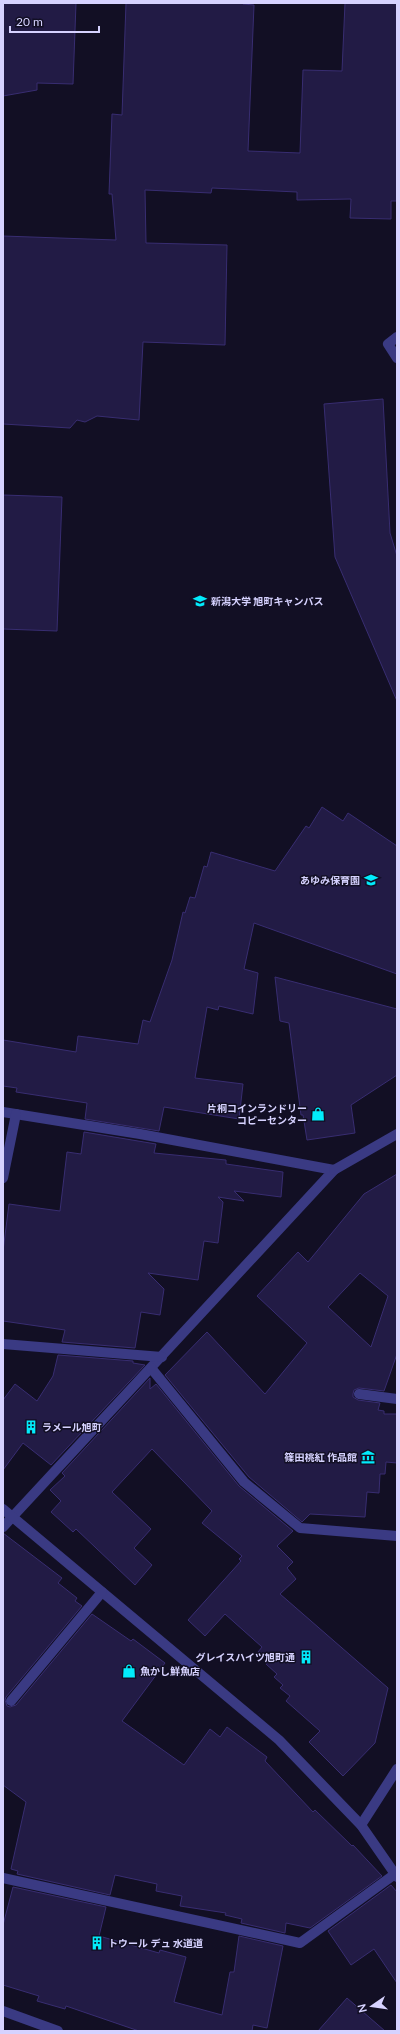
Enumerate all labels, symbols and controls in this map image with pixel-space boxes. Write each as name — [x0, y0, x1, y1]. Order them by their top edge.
scale bar — [10, 8, 99, 34]
text: 20 m — [16, 14, 43, 29]
school or university icon: 新潟大学 旭町キャンパス — [192, 593, 208, 609]
place label: 新潟大学 旭町キャンパス — [211, 595, 323, 607]
school or university icon: あゆみ保育園 — [363, 872, 379, 888]
place label: あゆみ保育園 — [300, 874, 360, 886]
place label: 片桐コインランドリー コピーセンター — [207, 1102, 307, 1126]
shop icon: 片桐コインランドリー コピーセンター — [310, 1106, 326, 1122]
building icon: ラメール旭町 — [23, 1419, 39, 1435]
place label: ラメール旭町 — [42, 1421, 102, 1433]
museum icon: 篠田桃紅 作品館 — [360, 1449, 376, 1465]
place label: 篠田桃紅 作品館 — [284, 1451, 357, 1463]
building icon: グレイスハイツ旭町通 — [298, 1649, 314, 1665]
place label: グレイスハイツ旭町通 — [196, 1651, 295, 1663]
shop icon: 魚かし鮮魚店 — [121, 1663, 137, 1679]
place label: 魚かし鮮魚店 — [140, 1665, 200, 1677]
building icon: トウール デュ 水道道 — [89, 1935, 105, 1951]
place label: トウール デュ 水道道 — [108, 1937, 204, 1949]
north arrow — [352, 1986, 392, 2026]
text: N — [354, 2003, 369, 2014]

